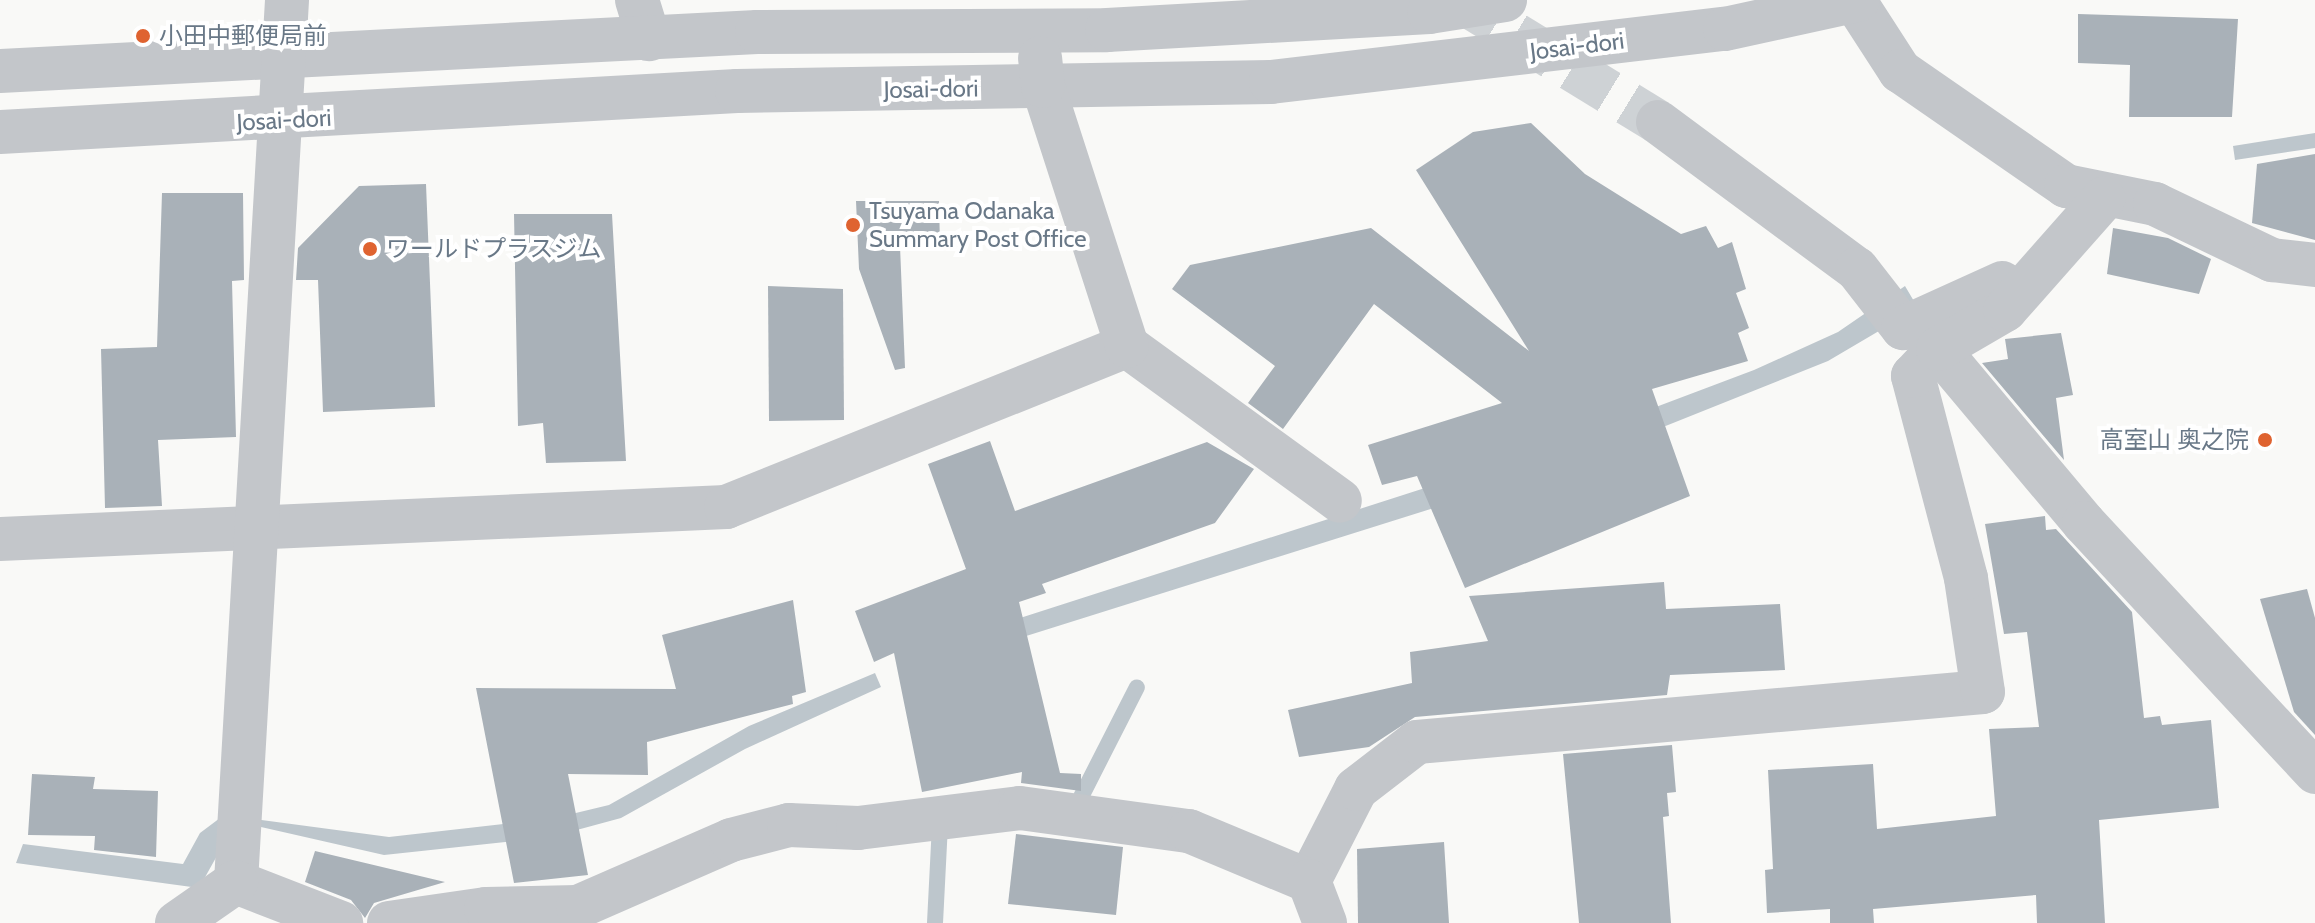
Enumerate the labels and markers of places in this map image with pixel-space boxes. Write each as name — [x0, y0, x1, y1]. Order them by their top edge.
place label: 小田中郵便局前 — [159, 22, 327, 50]
marker: 小田中郵便局前 — [134, 27, 152, 45]
place label: Tsuyama Odanaka Summary Post Office — [869, 197, 1087, 253]
marker: Tsuyama Odanaka Summary Post Office — [844, 216, 862, 234]
place label: ワールドプラスジム — [386, 235, 602, 263]
marker: ワールドプラスジム — [361, 240, 379, 258]
place label: 高室山 奥之院 — [2100, 426, 2249, 454]
marker: 高室山 奥之院 — [2256, 431, 2274, 449]

